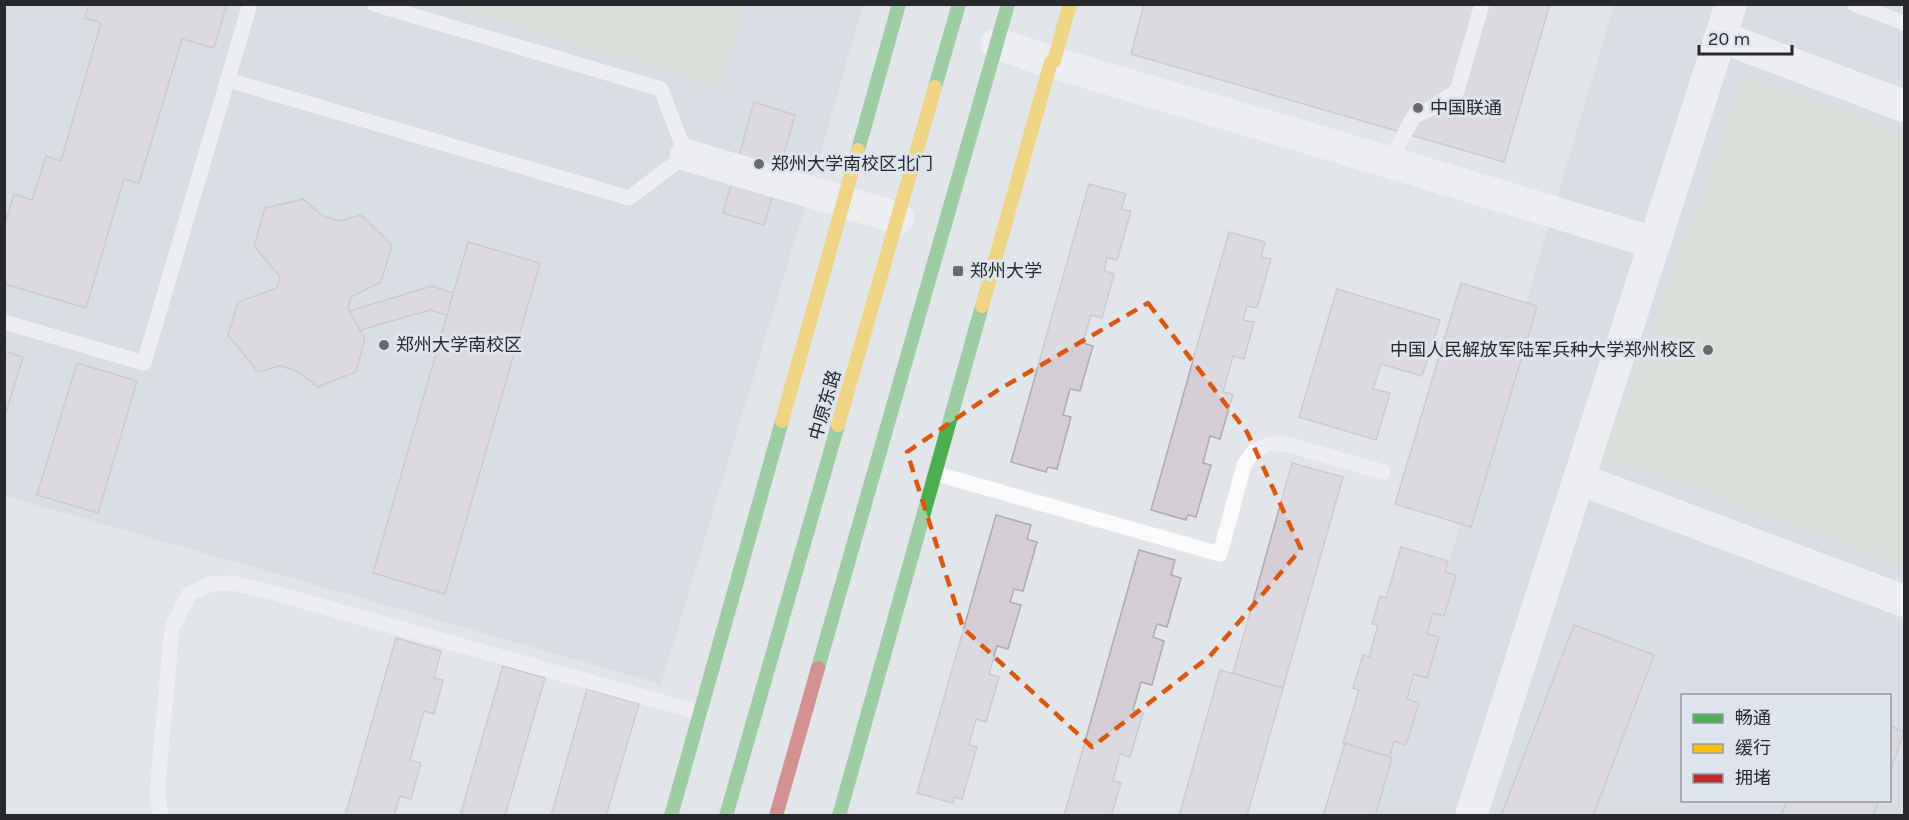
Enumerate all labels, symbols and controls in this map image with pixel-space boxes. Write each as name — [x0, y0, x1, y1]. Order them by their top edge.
scale bar — [1699, 18, 1792, 56]
text: 20 m — [1708, 28, 1750, 50]
place label: 中国联通 — [1430, 97, 1502, 119]
marker: 中国联通 — [1411, 101, 1425, 115]
place label: 郑州大学南校区北门 — [771, 153, 933, 175]
marker: 郑州大学南校区北门 — [752, 157, 766, 171]
place label: 郑州大学 — [970, 260, 1042, 282]
marker: 郑州大学 — [951, 264, 965, 278]
place label: 郑州大学南校区 — [396, 334, 522, 356]
marker: 郑州大学南校区 — [377, 338, 391, 352]
place label: 中国人民解放军陆军兵种大学郑州校区 — [1390, 339, 1696, 361]
marker: 中国人民解放军陆军兵种大学郑州校区 — [1701, 343, 1715, 357]
street label: 中原东路 — [805, 367, 845, 443]
legend — [1681, 694, 1891, 802]
text: 畅通 — [1735, 707, 1771, 729]
text: 缓行 — [1735, 737, 1771, 759]
text: 拥堵 — [1735, 767, 1771, 789]

